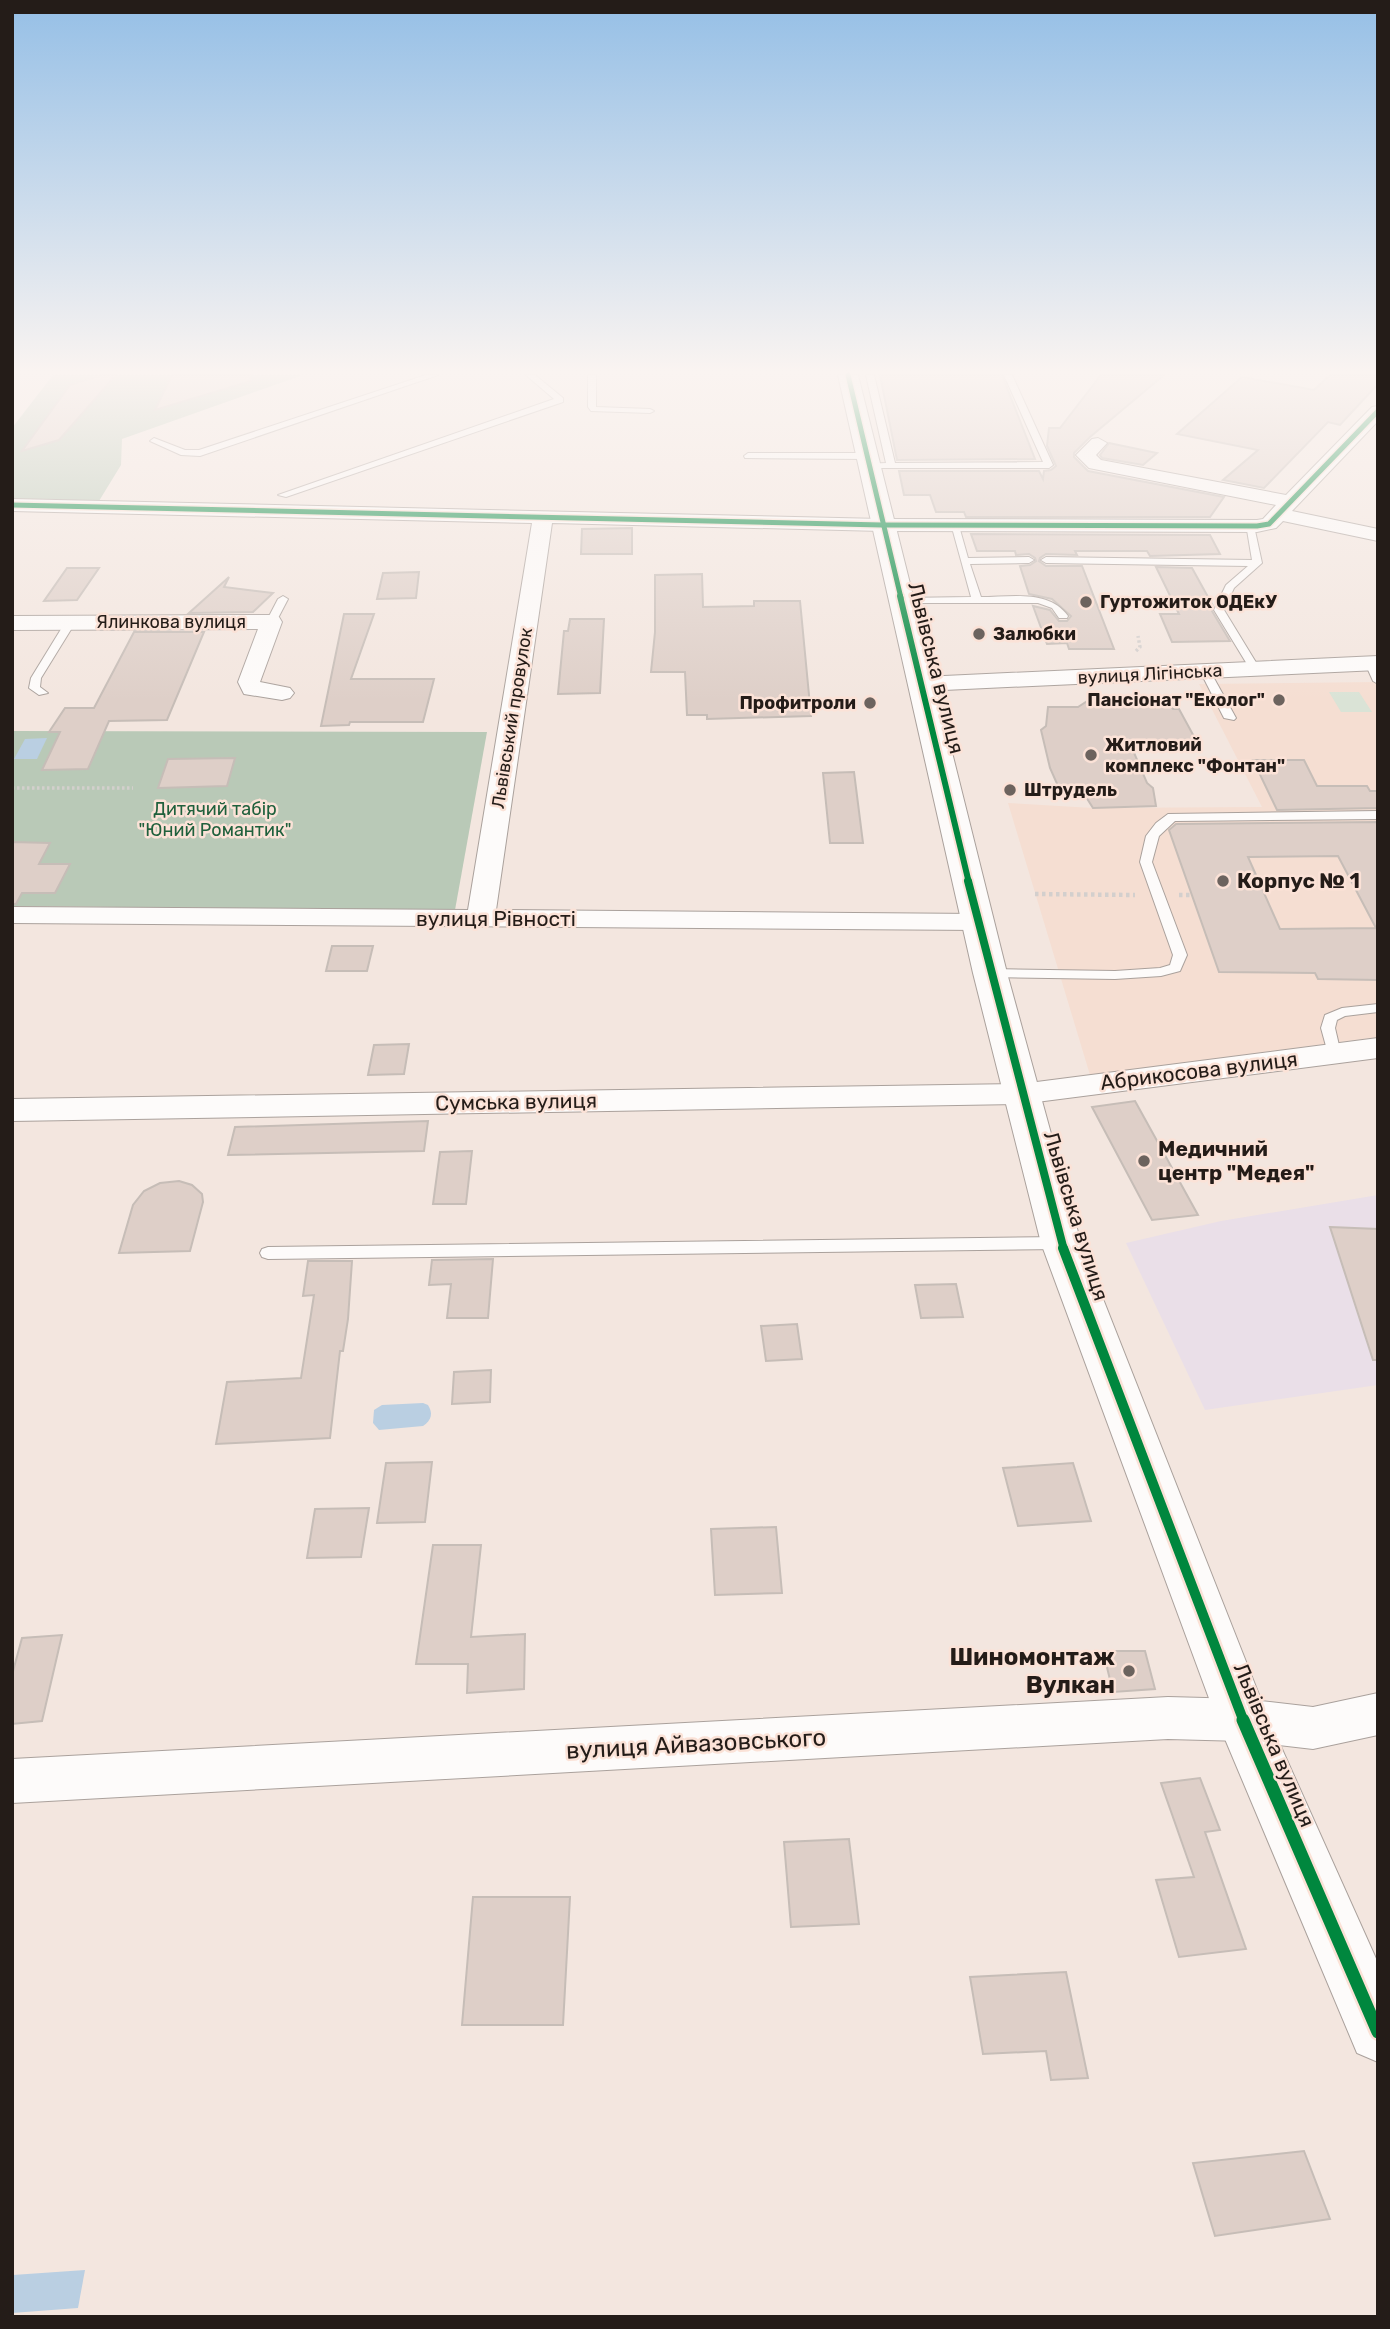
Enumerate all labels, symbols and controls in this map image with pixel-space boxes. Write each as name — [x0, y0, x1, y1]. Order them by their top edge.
street label: Львівська вулиця — [903, 579, 970, 756]
place label: Гуртожиток ОДЕкУ — [1100, 591, 1277, 613]
marker: Гуртожиток ОДЕкУ — [1078, 594, 1094, 610]
street label: Ялинкова вулиця — [96, 611, 246, 633]
place label: Залюбки — [993, 623, 1076, 645]
street label: Львівський провулок — [487, 626, 537, 810]
marker: Залюбки — [971, 626, 987, 642]
street label: вулиця Лігінська — [1077, 659, 1223, 689]
place label: Пансіонат "Еколог" — [1087, 689, 1265, 711]
place label: Профитроли — [739, 692, 856, 714]
marker: Пансіонат "Еколог" — [1271, 692, 1287, 708]
marker: Профитроли — [862, 695, 878, 711]
place label: Житловий комплекс "Фонтан" — [1105, 734, 1285, 777]
marker: Житловий комплекс "Фонтан" — [1083, 747, 1099, 763]
place label: Штрудель — [1024, 779, 1117, 801]
marker: Штрудель — [1002, 782, 1018, 798]
park label: Дитячий табір "Юний Романтик" — [139, 798, 291, 841]
place label: Корпус № 1 — [1237, 868, 1360, 893]
marker: Корпус № 1 — [1215, 873, 1231, 889]
street label: вулиця Рівності — [416, 906, 576, 931]
street label: Абрикосова вулиця — [1099, 1046, 1299, 1095]
street label: Сумська вулиця — [435, 1088, 597, 1115]
street label: Львівська вулиця — [1039, 1128, 1114, 1304]
place label: Медичний центр "Медея" — [1158, 1136, 1315, 1185]
marker: Медичний центр "Медея" — [1136, 1153, 1152, 1169]
place label: Шиномонтаж Вулкан — [949, 1643, 1115, 1699]
street label: Львівська вулиця — [1229, 1659, 1320, 1831]
marker: Шиномонтаж Вулкан — [1121, 1663, 1137, 1679]
street label: вулиця Айвазовського — [565, 1723, 827, 1765]

